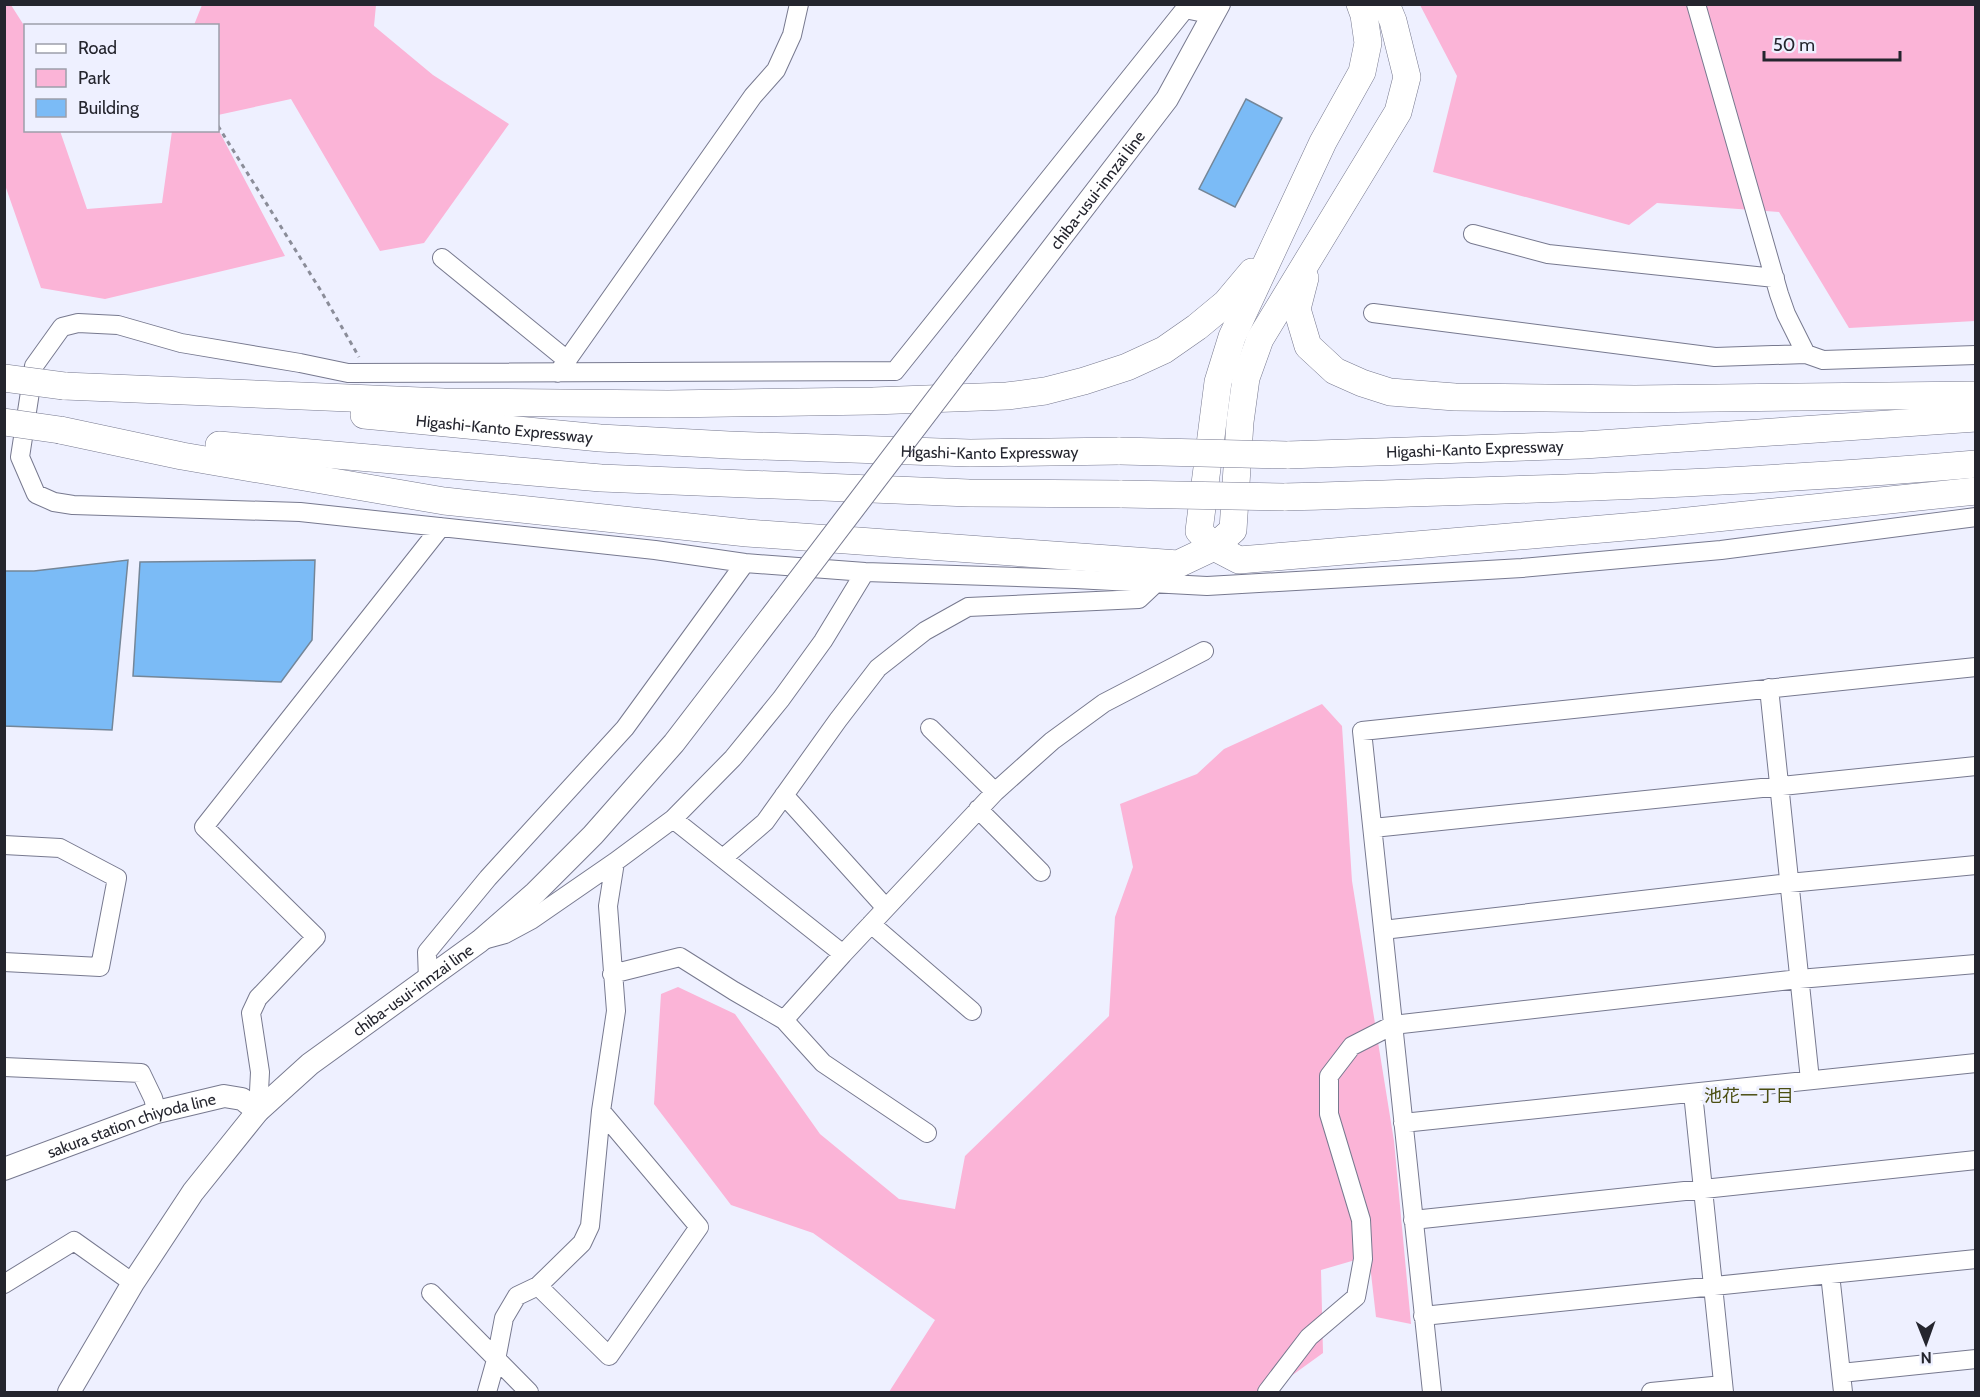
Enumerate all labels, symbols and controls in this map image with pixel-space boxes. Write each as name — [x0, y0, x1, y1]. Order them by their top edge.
legend — [24, 24, 219, 132]
scale bar — [1764, 24, 1900, 62]
text: 50 m — [1773, 34, 1815, 56]
text: Road — [78, 37, 117, 59]
text: Park — [78, 67, 111, 89]
text: Building — [78, 97, 140, 119]
street label: chiba-usui-innzai line — [1046, 127, 1149, 253]
street label: Higashi-Kanto Expressway — [415, 411, 594, 447]
street label: Higashi-Kanto Expressway — [1386, 436, 1564, 461]
street label: Higashi-Kanto Expressway — [900, 441, 1079, 463]
street label: chiba-usui-innzai line — [349, 940, 477, 1040]
district label: 池花一丁目 — [1704, 1085, 1794, 1107]
street label: sakura station chiyoda line — [44, 1089, 218, 1162]
north arrow — [1896, 1313, 1956, 1373]
text: N — [1920, 1348, 1932, 1367]

